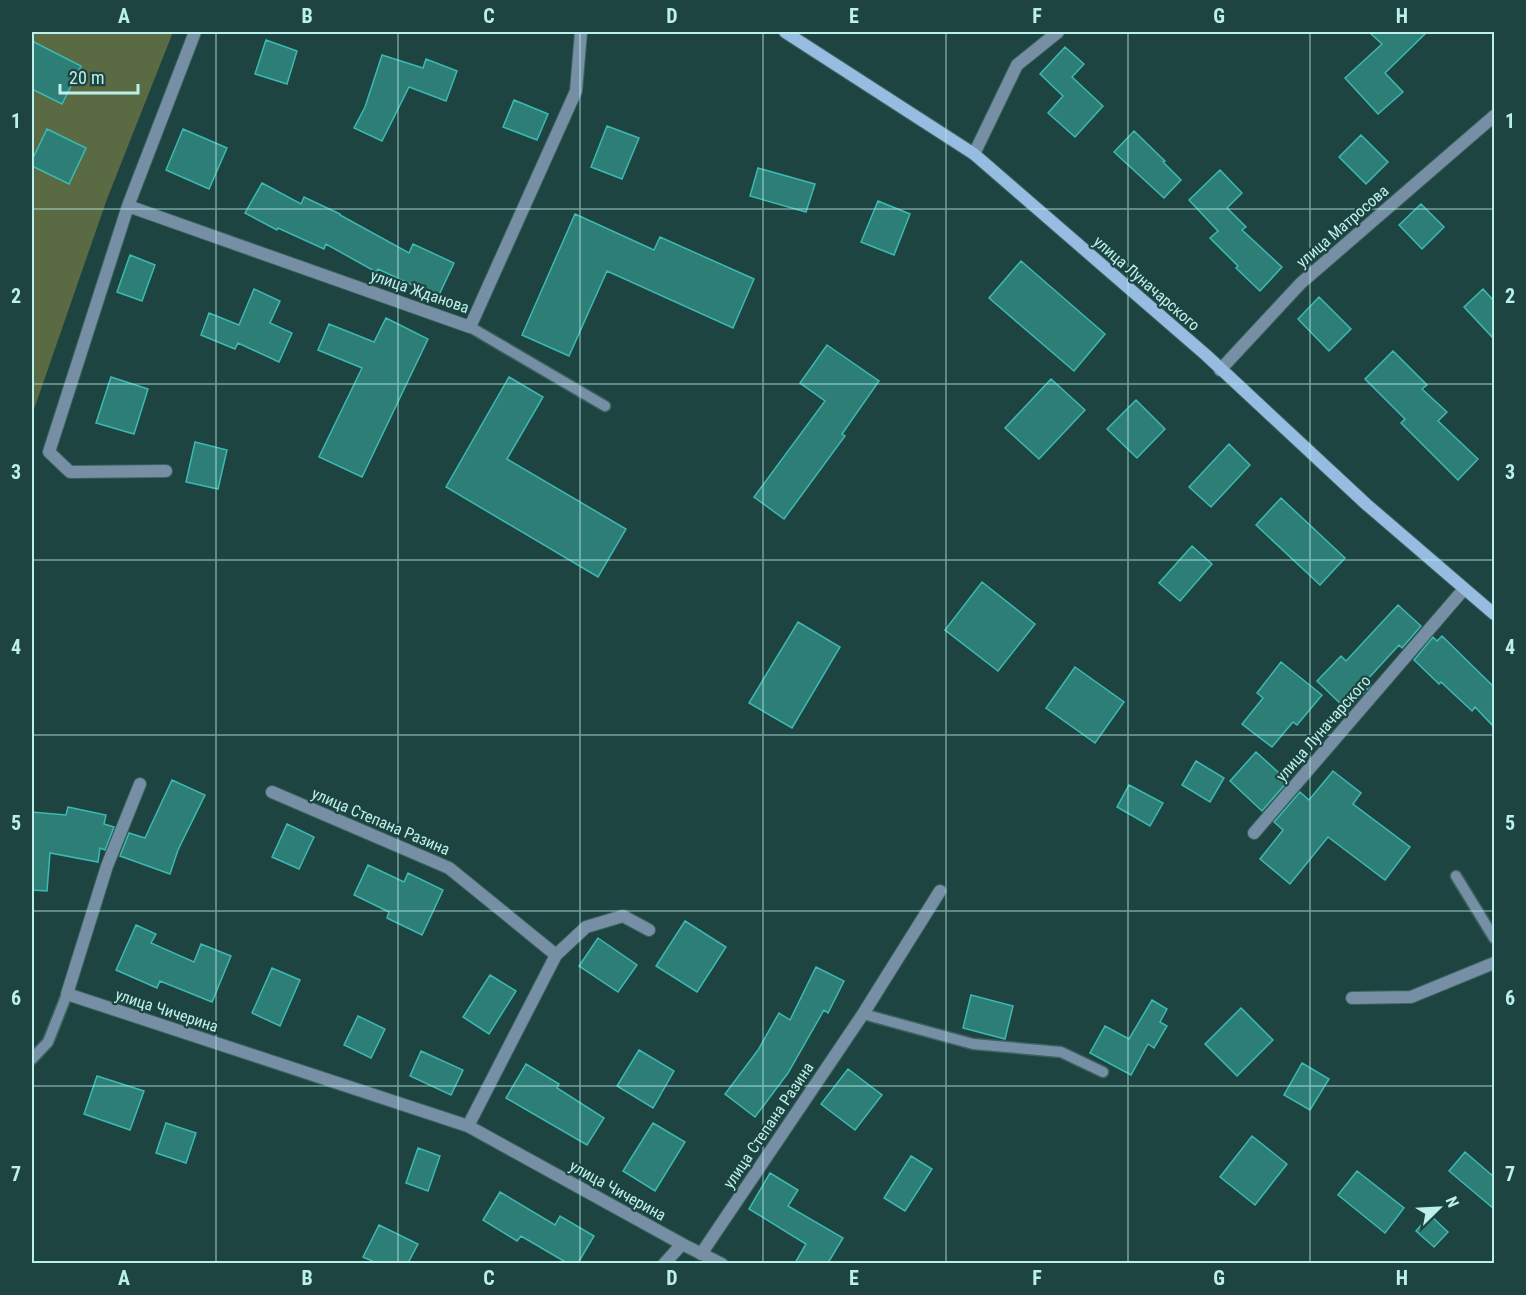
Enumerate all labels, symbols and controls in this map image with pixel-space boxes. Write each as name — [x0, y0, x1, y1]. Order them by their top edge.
text: A — [118, 4, 130, 28]
text: B — [301, 4, 313, 28]
text: C — [483, 4, 495, 28]
text: D — [666, 4, 678, 28]
text: E — [849, 4, 859, 28]
text: F — [1032, 4, 1042, 28]
text: G — [1213, 4, 1225, 28]
text: H — [1396, 4, 1408, 28]
scale bar — [60, 57, 138, 95]
text: 20 m — [69, 67, 104, 88]
text: 1 — [11, 109, 21, 133]
text: 1 — [1505, 109, 1515, 133]
street label: улица Матросова — [1292, 181, 1392, 272]
street label: улица Луначарского — [1090, 232, 1204, 335]
street label: улица Жданова — [368, 266, 472, 317]
text: 2 — [11, 284, 21, 308]
text: 2 — [1505, 284, 1515, 308]
text: 3 — [11, 460, 21, 484]
text: 3 — [1505, 460, 1515, 484]
text: 4 — [11, 635, 21, 659]
text: 4 — [1505, 635, 1515, 659]
street label: улица Луначарского — [1272, 671, 1375, 785]
street label: улица Степана Разина — [309, 784, 453, 859]
text: 5 — [11, 811, 21, 835]
text: 5 — [1505, 811, 1515, 835]
street label: улица Чичерина — [113, 985, 221, 1036]
text: 6 — [11, 986, 21, 1010]
text: 6 — [1505, 986, 1515, 1010]
street label: улица Степана Разина — [719, 1059, 818, 1192]
street label: улица Чичерина — [566, 1156, 669, 1225]
text: 7 — [11, 1162, 21, 1186]
text: 7 — [1505, 1162, 1515, 1186]
north arrow — [1409, 1178, 1469, 1238]
text: N — [1442, 1194, 1463, 1210]
text: A — [118, 1266, 130, 1290]
text: B — [301, 1266, 313, 1290]
text: C — [483, 1266, 495, 1290]
text: D — [666, 1266, 678, 1290]
text: E — [849, 1266, 859, 1290]
text: F — [1032, 1266, 1042, 1290]
text: G — [1213, 1266, 1225, 1290]
text: H — [1396, 1266, 1408, 1290]

